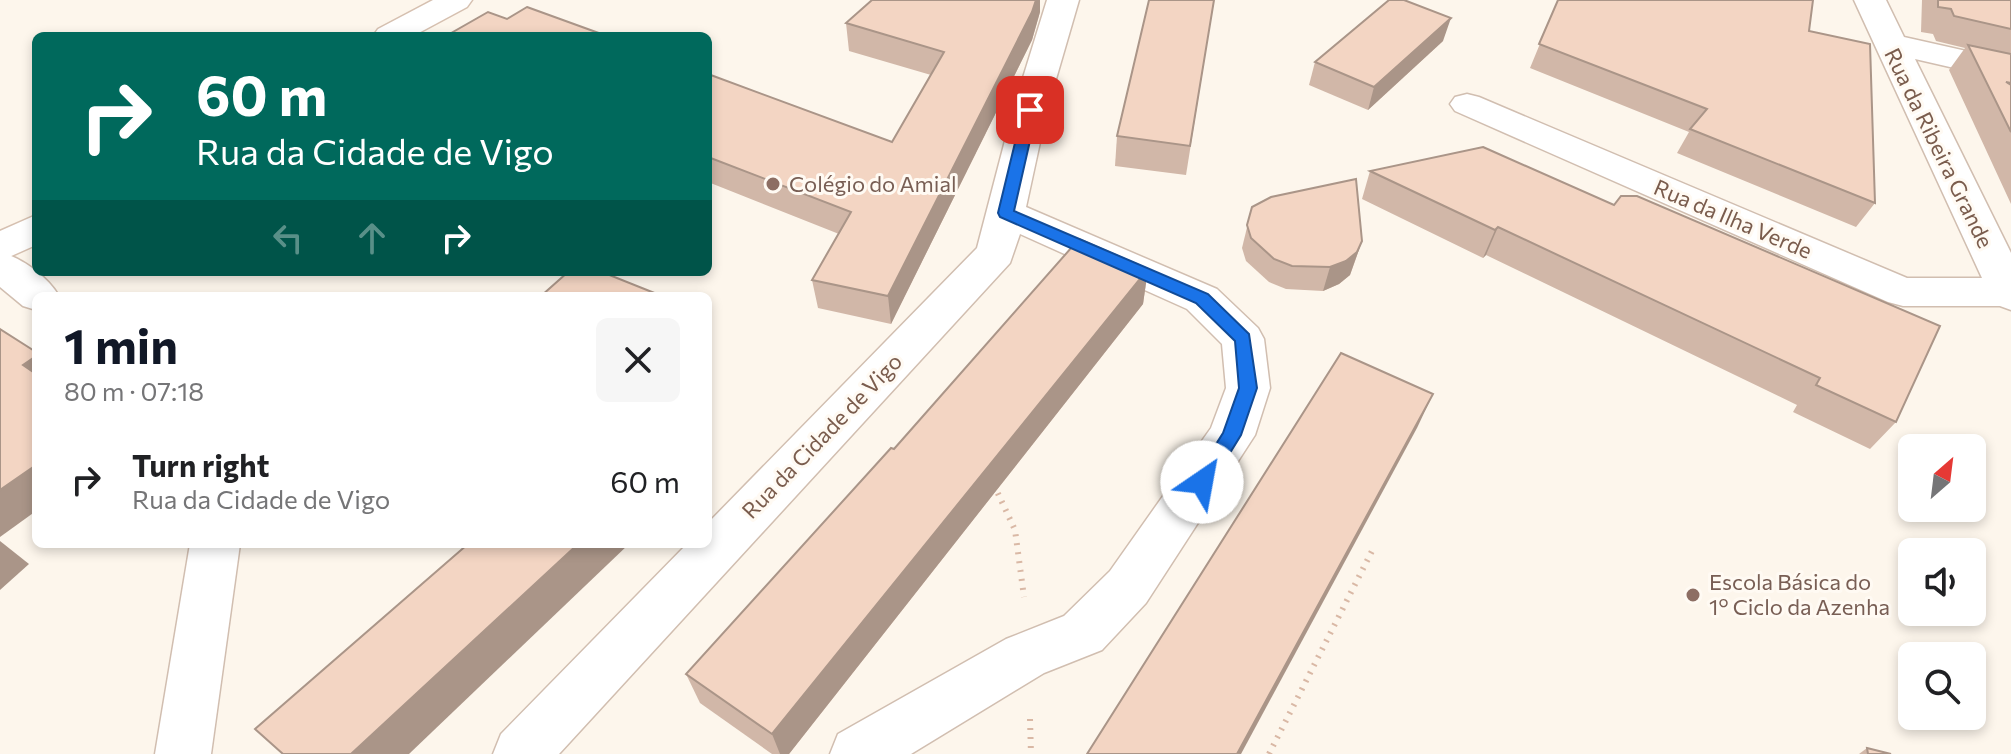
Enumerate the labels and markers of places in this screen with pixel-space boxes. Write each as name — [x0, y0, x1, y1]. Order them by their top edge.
pin — [996, 76, 1064, 144]
place label: Colégio do Amial — [789, 170, 957, 197]
marker: Colégio do Amial — [764, 175, 782, 193]
place label: Escola Básica do 1º Ciclo da Azenha — [1709, 568, 1890, 620]
marker: Escola Básica do 1º Ciclo da Azenha — [1684, 586, 1702, 604]

